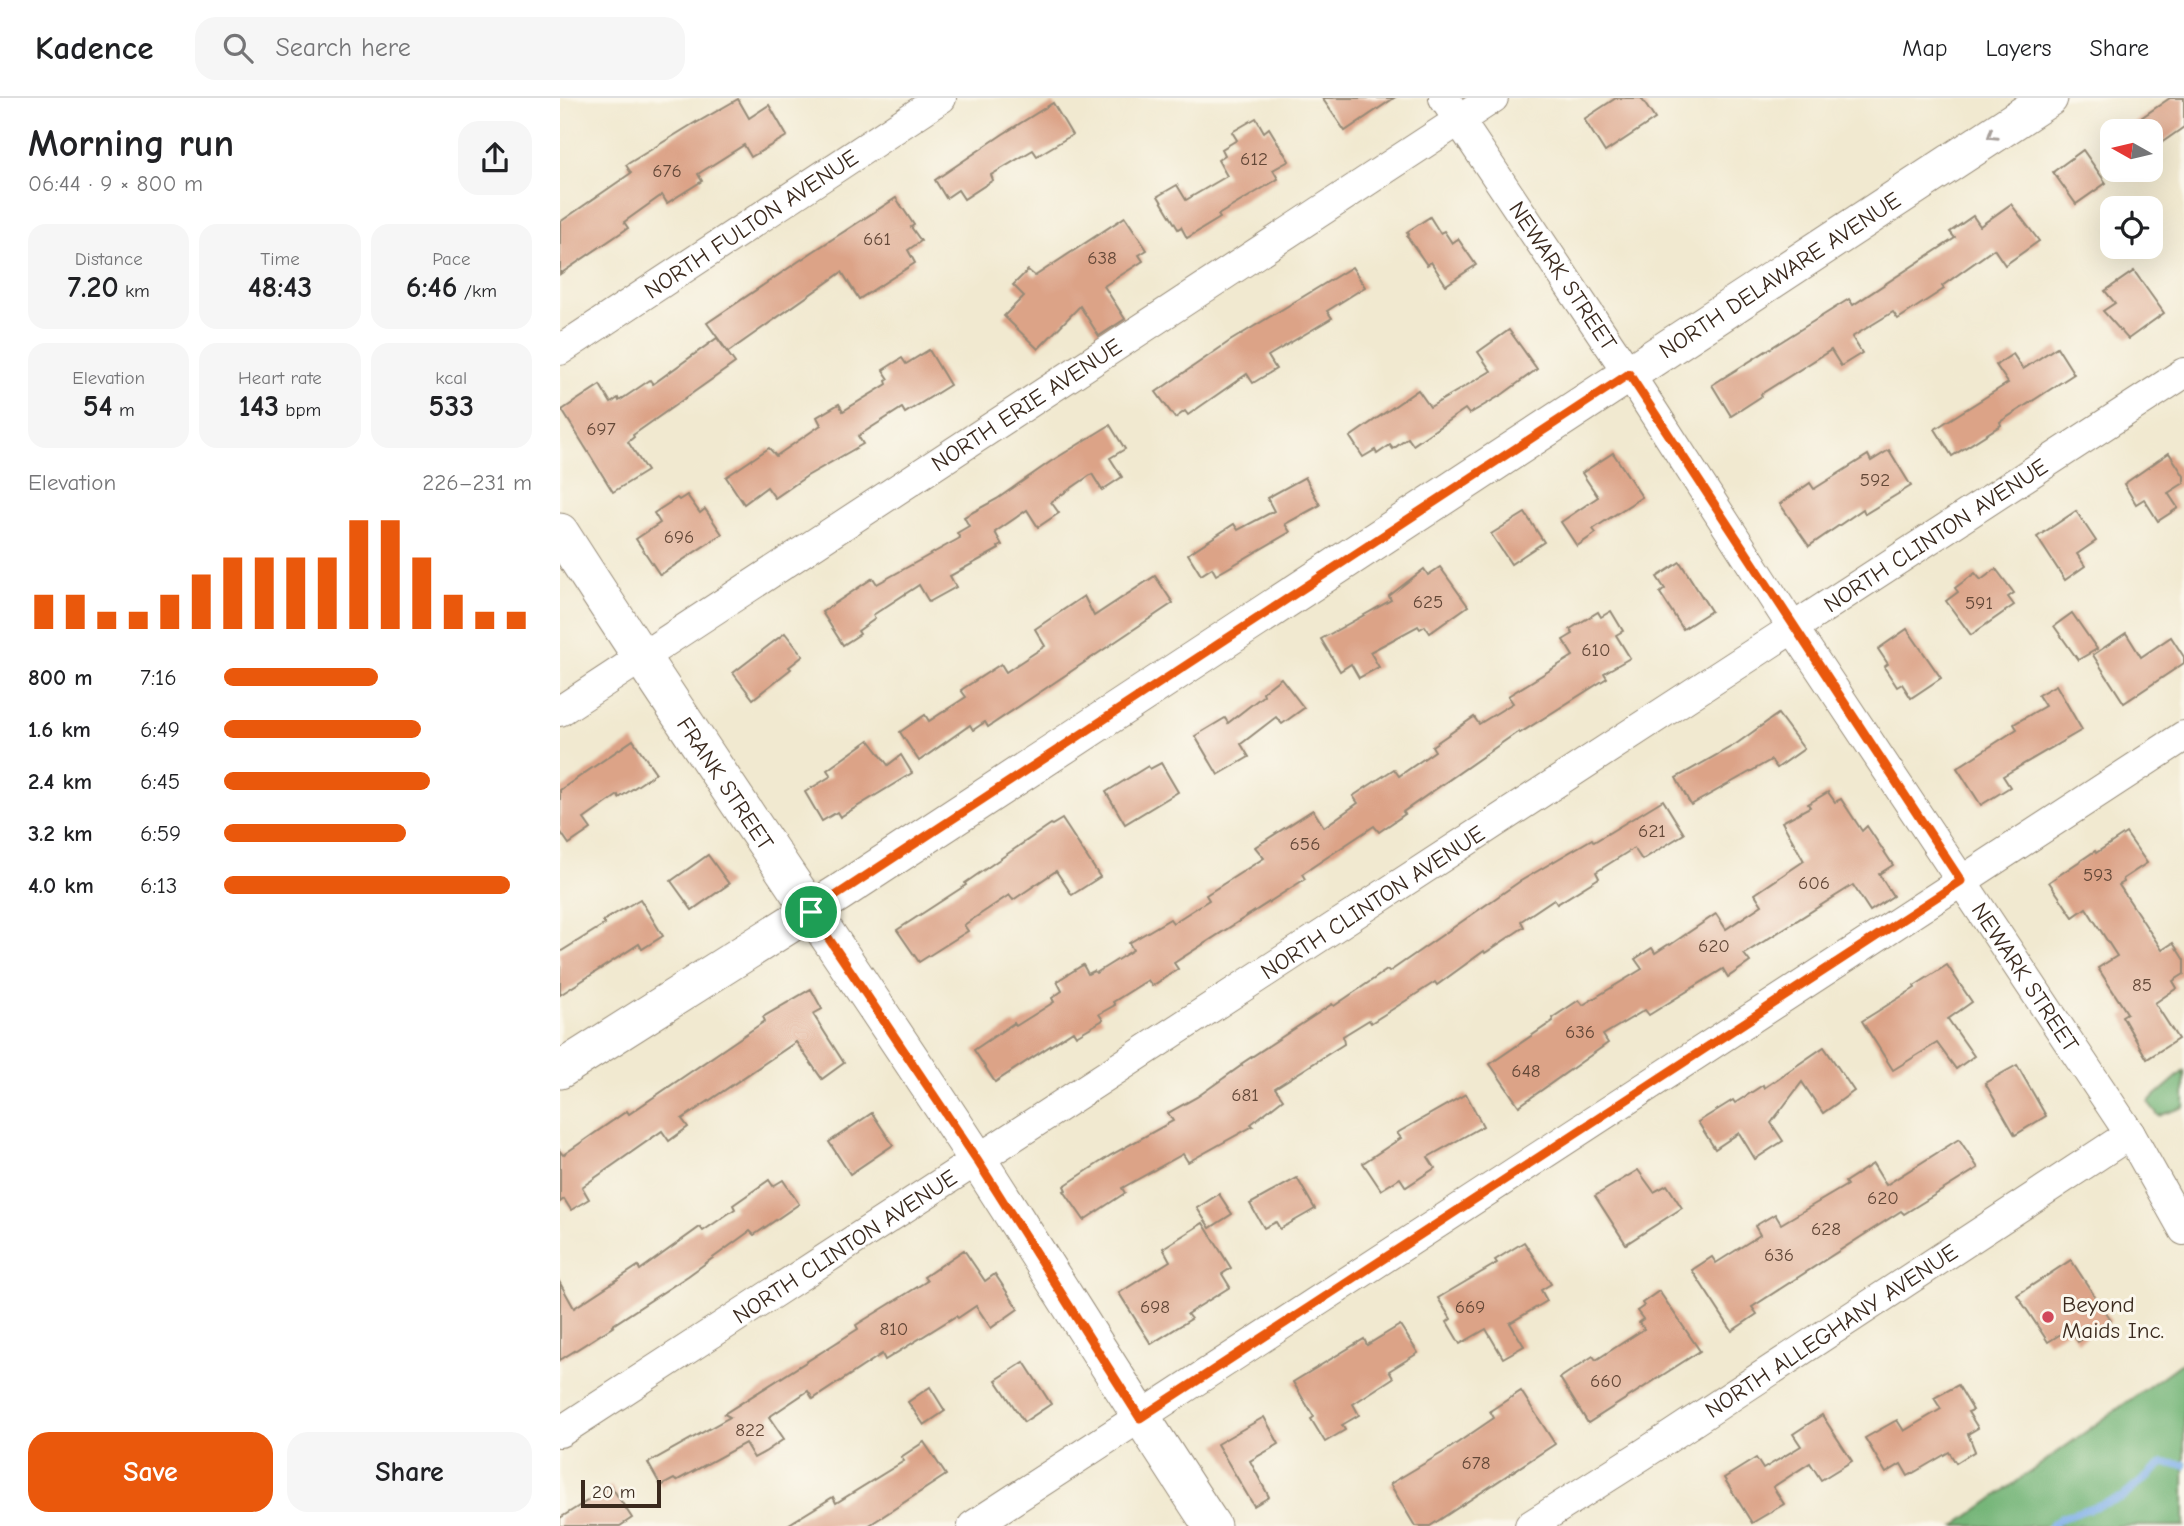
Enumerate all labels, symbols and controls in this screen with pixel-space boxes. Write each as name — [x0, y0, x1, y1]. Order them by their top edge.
search box — [195, 17, 685, 80]
text: Kadence — [35, 29, 153, 67]
icon: search — [219, 29, 257, 67]
text: Search here — [275, 33, 411, 63]
text: Map — [1902, 34, 1948, 62]
text: Layers — [1986, 34, 2051, 62]
text: Share — [2089, 34, 2149, 62]
north arrow — [2100, 119, 2163, 182]
map controls — [2100, 119, 2163, 259]
button: share — [458, 121, 532, 195]
text: Morning run — [28, 122, 234, 166]
one-way arrow — [1987, 127, 2000, 140]
street label: NORTH FULTON AVENUE — [639, 144, 863, 304]
house number: 612 — [1240, 148, 1268, 170]
house number: 676 — [652, 160, 682, 182]
text: 06:44 · 9 × 800 m — [28, 170, 203, 197]
street label: NORTH DELAWARE AVENUE — [1654, 186, 1906, 364]
street label: NEWARK STREET — [1503, 196, 1622, 356]
button: locate — [2100, 196, 2163, 259]
house number: 661 — [863, 228, 891, 250]
house number: 638 — [1087, 247, 1117, 269]
text: Distance — [75, 248, 143, 270]
text: Time — [260, 248, 300, 270]
text: Pace — [432, 248, 470, 270]
text: 7.20 — [68, 270, 119, 305]
text: 48:43 — [248, 270, 312, 305]
text: 6:46 — [406, 270, 457, 305]
text: km — [119, 280, 150, 302]
text: /km — [457, 280, 497, 302]
street label: NORTH ERIE AVENUE — [927, 333, 1127, 477]
text: Elevation — [72, 367, 145, 389]
text: Heart rate — [238, 367, 322, 389]
text: kcal — [435, 367, 467, 389]
text: 54 — [83, 389, 113, 424]
text: 143 — [239, 389, 279, 424]
text: 533 — [429, 389, 474, 424]
text: m — [113, 399, 135, 421]
text: bpm — [279, 399, 321, 421]
house number: 697 — [586, 418, 616, 440]
street label: NORTH CLINTON AVENUE — [1819, 453, 2053, 618]
text: Elevation — [28, 469, 116, 496]
text: 226–231 m — [422, 469, 532, 496]
house number: 592 — [1860, 469, 1890, 491]
house number: 696 — [664, 526, 694, 548]
house number: 625 — [1413, 591, 1443, 613]
house number: 591 — [1965, 592, 1993, 614]
house number: 610 — [1581, 639, 1611, 661]
text: 800 m — [28, 664, 93, 691]
text: 7:16 — [140, 664, 177, 691]
street label: FRANK STREET — [671, 712, 779, 855]
text: 1.6 km — [28, 716, 91, 743]
text: 6:49 — [140, 716, 180, 743]
text: 2.4 km — [28, 768, 92, 795]
text: 6:45 — [140, 768, 180, 795]
text: 3.2 km — [28, 820, 93, 847]
text: 6:59 — [140, 820, 181, 847]
street label: NORTH CLINTON AVENUE — [1256, 820, 1490, 985]
house number: 621 — [1638, 820, 1666, 842]
house number: 656 — [1290, 833, 1320, 855]
house number: 593 — [2083, 864, 2113, 886]
text: 4.0 km — [28, 872, 94, 899]
text: 6:13 — [140, 872, 177, 899]
house number: 606 — [1798, 872, 1830, 894]
pin — [781, 882, 841, 942]
icon: arrive — [792, 893, 830, 931]
street label: NEWARK STREET — [1966, 898, 2084, 1057]
house number: 620 — [1698, 935, 1730, 957]
house number: 85 — [2132, 974, 2152, 996]
house number: 636 — [1565, 1021, 1595, 1043]
house number: 648 — [1511, 1060, 1541, 1082]
house number: 681 — [1231, 1084, 1259, 1106]
street label: NORTH CLINTON AVENUE — [728, 1164, 962, 1329]
house number: 620 — [1867, 1187, 1899, 1209]
house number: 628 — [1811, 1218, 1841, 1240]
street label: NORTH ALLEGHANY AVENUE — [1700, 1238, 1963, 1424]
house number: 636 — [1764, 1244, 1794, 1266]
place label: Beyond Maids Inc. — [2062, 1291, 2164, 1344]
house number: 698 — [1140, 1296, 1170, 1318]
house number: 669 — [1455, 1296, 1485, 1318]
marker: Beyond Maids Inc. — [2040, 1309, 2056, 1325]
house number: 810 — [880, 1318, 908, 1340]
house number: 660 — [1590, 1370, 1622, 1392]
house number: 822 — [735, 1419, 765, 1441]
button: Save — [28, 1432, 273, 1512]
button: Share — [287, 1432, 532, 1512]
house number: 678 — [1462, 1452, 1490, 1474]
scale bar — [581, 1477, 662, 1509]
text: 20 m — [592, 1481, 636, 1503]

